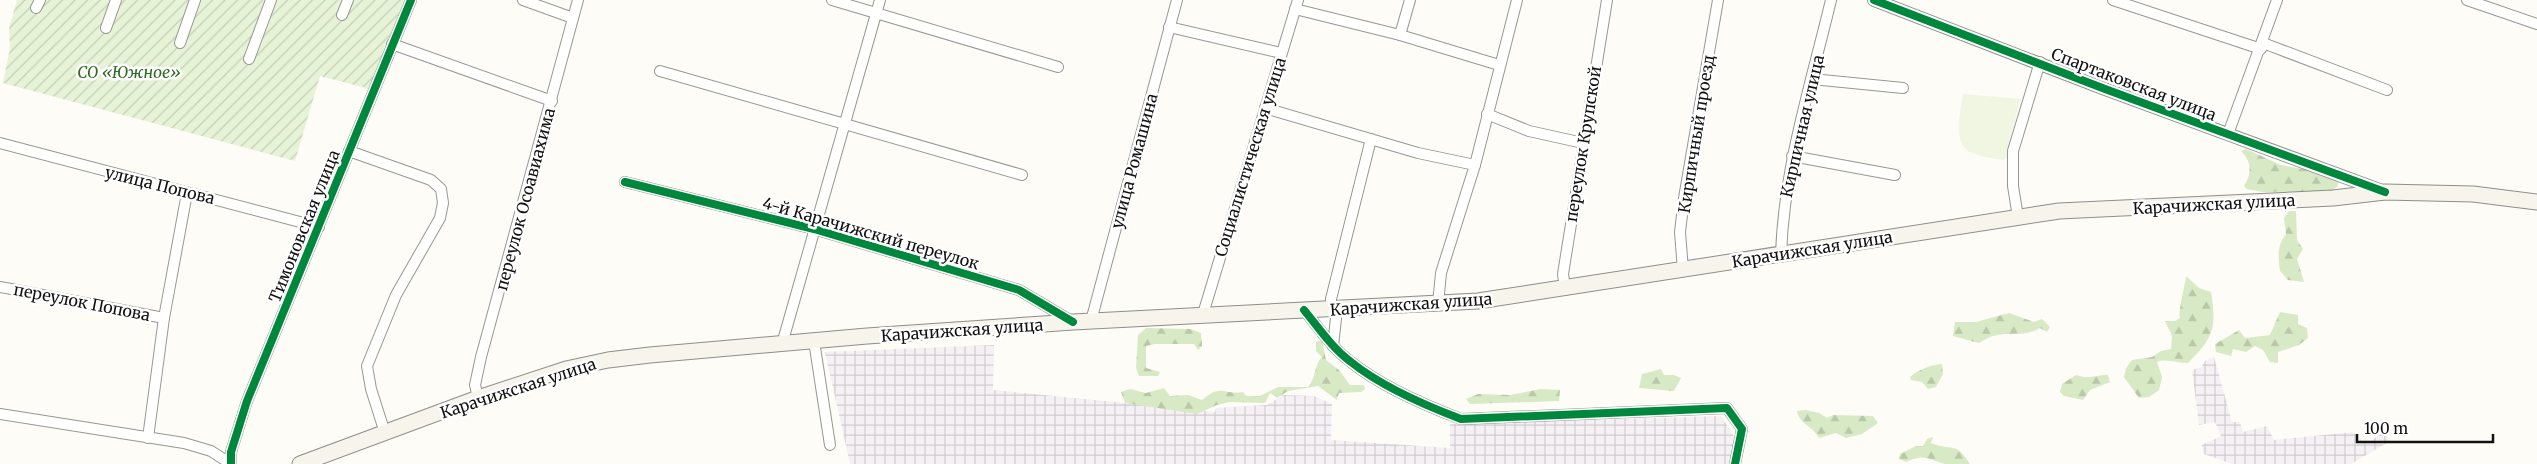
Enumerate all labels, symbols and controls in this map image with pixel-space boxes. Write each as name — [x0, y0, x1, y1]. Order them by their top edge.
street label: Спартаковская улица — [2049, 43, 2220, 125]
street label: Кирпичная улица — [1776, 52, 1828, 199]
street label: Кирпичный проезд — [1674, 53, 1718, 215]
street label: Социалистическая улица — [1210, 55, 1290, 259]
park label: СО «Южное» — [77, 62, 181, 82]
street label: переулок Крупской — [1561, 65, 1605, 223]
street label: улица Ромашина — [1106, 91, 1162, 231]
street label: переулок Осоавиахима — [491, 105, 559, 292]
street label: Тимоновская улица — [264, 146, 344, 305]
street label: улица Попова — [103, 162, 217, 208]
street label: Карачижская улица — [2132, 190, 2296, 218]
street label: 4-й Карачижский переулок — [760, 192, 982, 274]
street label: Карачижская улица — [1730, 226, 1894, 272]
street label: переулок Попова — [12, 279, 152, 325]
street label: Карачижская улица — [1329, 288, 1493, 320]
street label: Карачижская улица — [880, 314, 1044, 346]
street label: Карачижская улица — [438, 353, 599, 423]
scale bar — [2357, 412, 2493, 444]
text: 100 m — [2364, 419, 2408, 438]

